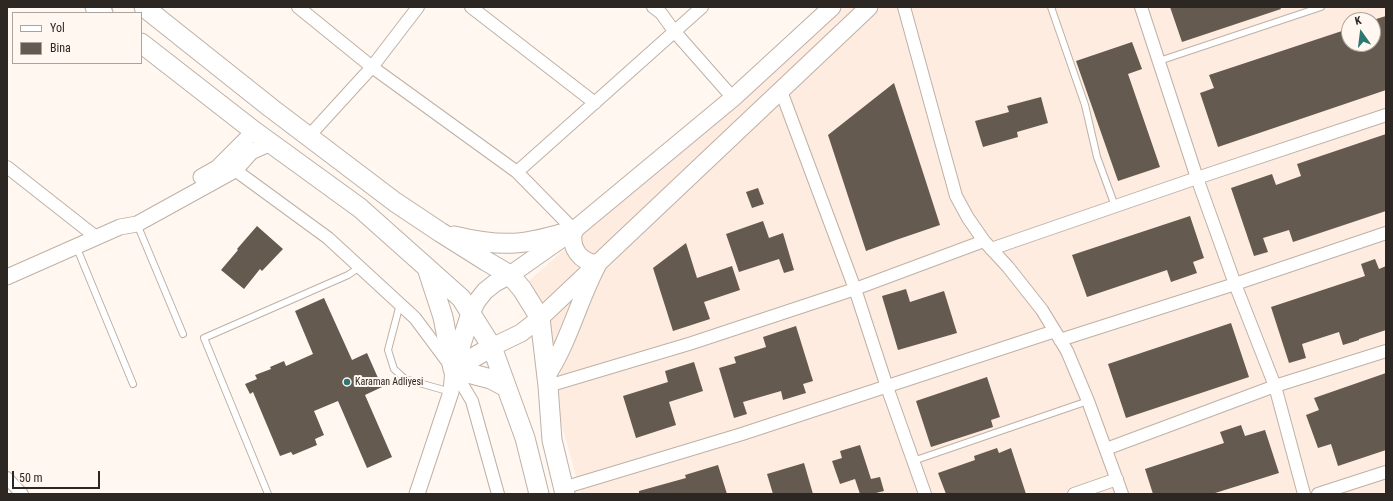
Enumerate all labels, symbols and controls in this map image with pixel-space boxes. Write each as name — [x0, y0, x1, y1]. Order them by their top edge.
legend — [12, 12, 142, 64]
north arrow — [1341, 12, 1381, 52]
text: K — [1354, 14, 1363, 28]
text: Yol — [50, 21, 65, 35]
text: Bina — [50, 41, 71, 55]
place label: Karaman Adliyesi — [355, 376, 423, 388]
marker: Karaman Adliyesi — [342, 377, 352, 387]
scale bar — [14, 463, 102, 489]
text: 50 m — [19, 471, 43, 485]

